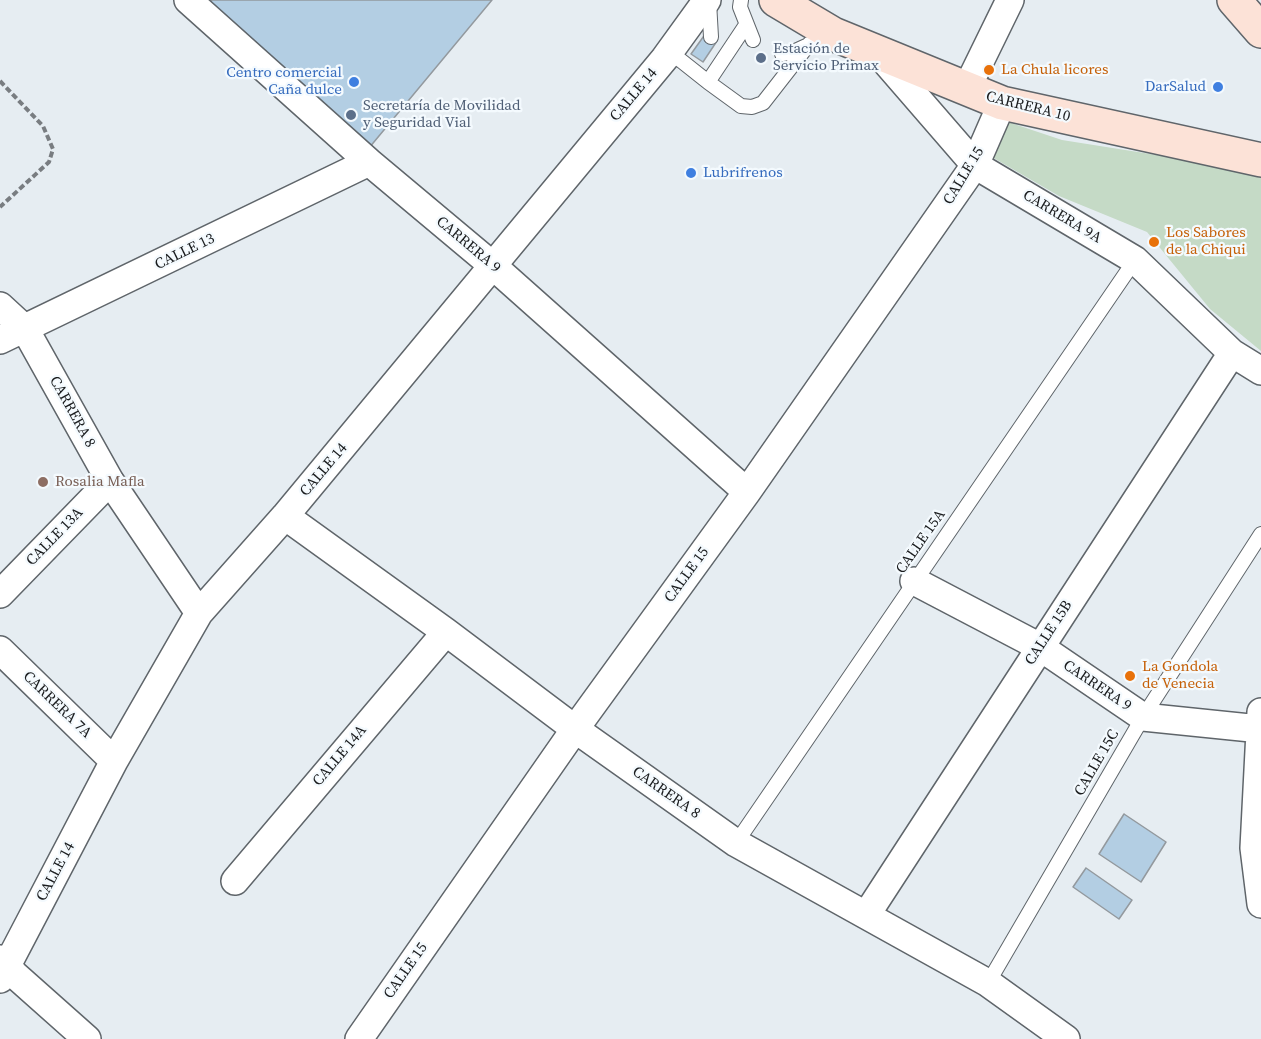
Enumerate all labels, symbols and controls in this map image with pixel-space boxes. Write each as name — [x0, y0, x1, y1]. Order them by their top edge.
place label: Estación de Servicio Primax — [773, 40, 879, 75]
marker: Estación de Servicio Primax — [754, 51, 768, 65]
place label: La Chula licores — [1001, 61, 1109, 79]
marker: La Chula licores — [982, 63, 996, 77]
place label: Centro comercial Caña dulce — [226, 64, 342, 99]
street label: CALLE 14 — [606, 65, 662, 125]
marker: Centro comercial Caña dulce — [347, 75, 361, 89]
place label: DarSalud — [1145, 78, 1206, 96]
marker: DarSalud — [1211, 80, 1225, 94]
street label: CARRERA 10 — [984, 88, 1072, 126]
place label: Secretaría de Movilidad y Seguridad Vial — [363, 97, 520, 132]
marker: Secretaría de Movilidad y Seguridad Vial — [344, 108, 358, 122]
street label: CALLE 15 — [940, 144, 988, 208]
place label: Lubrifrenos — [703, 164, 783, 182]
marker: Lubrifrenos — [684, 166, 698, 180]
street label: CARRERA 9A — [1019, 186, 1105, 248]
street label: CARRERA 9 — [432, 213, 504, 277]
place label: Los Sabores de la Chiqui — [1166, 224, 1246, 259]
street label: CALLE 13 — [152, 230, 218, 274]
marker: Los Sabores de la Chiqui — [1147, 235, 1161, 249]
street label: CARRERA 8 — [45, 373, 99, 451]
street label: CALLE 14 — [296, 440, 352, 500]
place label: Rosalia Mafla — [55, 473, 145, 491]
marker: Rosalia Mafla — [36, 475, 50, 489]
street label: CALLE 13A — [23, 504, 87, 570]
street label: CALLE 15A — [892, 506, 950, 578]
street label: CALLE 15 — [661, 544, 713, 606]
street label: CALLE 15B — [1021, 597, 1077, 669]
street label: CARRERA 9 — [1059, 657, 1135, 715]
place label: La Gondola de Venecia — [1142, 658, 1218, 693]
street label: CARRERA 7A — [19, 668, 95, 742]
marker: La Gondola de Venecia — [1123, 669, 1137, 683]
street label: CALLE 14A — [309, 722, 371, 790]
street label: CALLE 15C — [1071, 727, 1123, 799]
street label: CARRERA 8 — [629, 763, 703, 823]
street label: CALLE 14 — [33, 839, 79, 905]
street label: CALLE 15 — [380, 940, 432, 1002]

